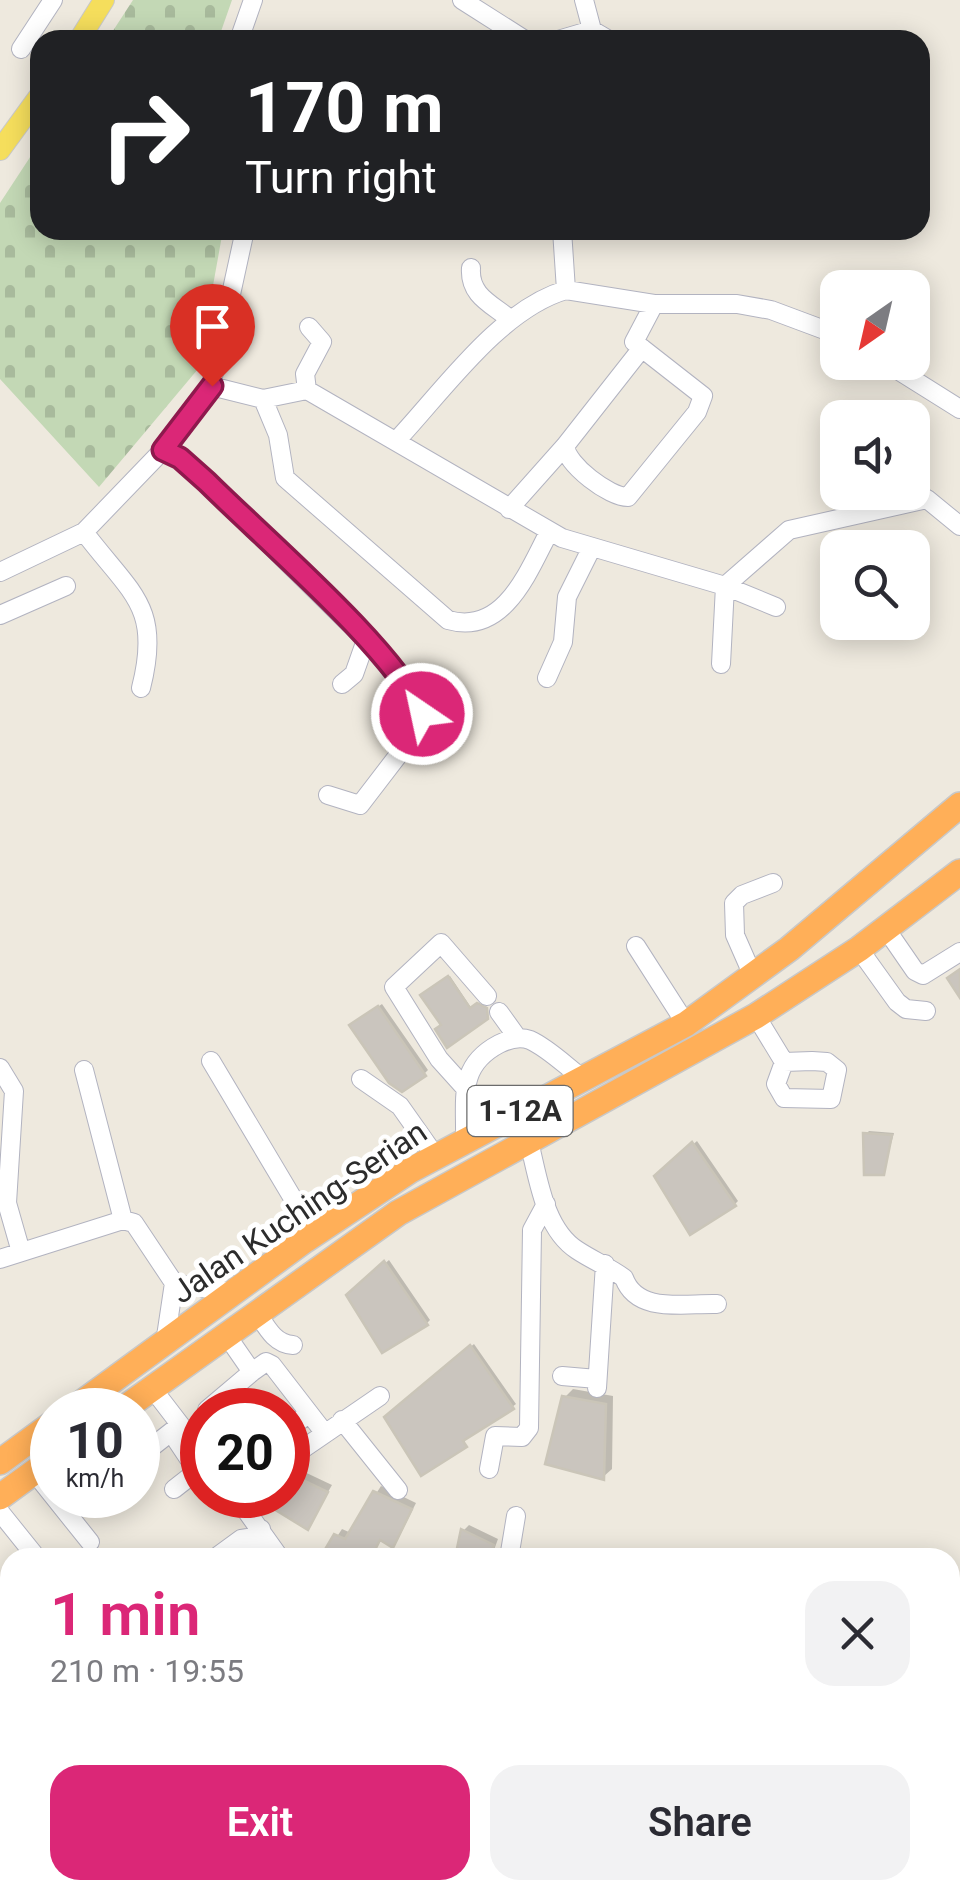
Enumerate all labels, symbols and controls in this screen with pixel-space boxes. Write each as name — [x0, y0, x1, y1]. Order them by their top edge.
text: 170 m — [245, 67, 444, 149]
icon: right — [80, 70, 210, 200]
text: Turn right — [245, 151, 437, 204]
north arrow — [820, 270, 930, 380]
map controls — [820, 270, 930, 640]
pin — [170, 284, 255, 387]
icon: arrive — [185, 299, 240, 354]
button: sound — [820, 400, 930, 510]
button: search — [820, 530, 930, 640]
position arrow — [370, 662, 474, 766]
road number: 1-12A — [468, 1086, 572, 1136]
street label: Jalan Kuching-Serian — [164, 1113, 434, 1311]
speed limit sign: 20 — [180, 1388, 310, 1518]
text: 10 — [66, 1412, 124, 1470]
text: km/h — [66, 1464, 124, 1493]
text: 1 min — [50, 1579, 200, 1650]
button: close — [805, 1581, 910, 1686]
text: 210 m · 19:55 — [50, 1652, 244, 1690]
button: Exit — [50, 1765, 470, 1880]
button: Share — [490, 1765, 910, 1880]

